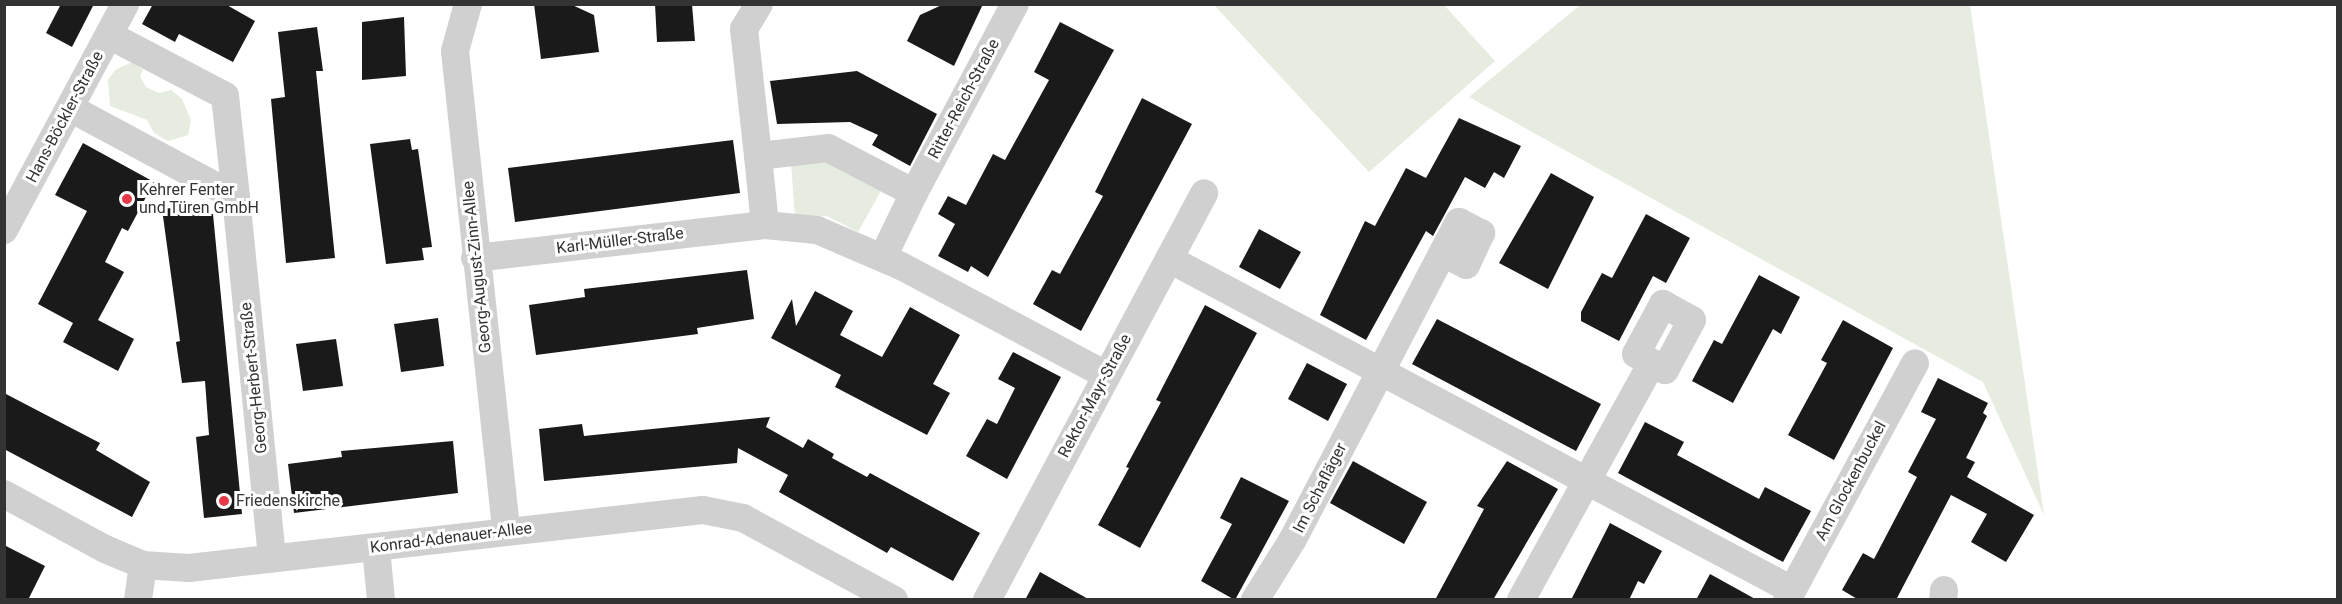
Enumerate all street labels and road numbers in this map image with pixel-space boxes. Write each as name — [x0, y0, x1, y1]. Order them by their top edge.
street label: Ritter-Reich-Straße — [924, 36, 1004, 162]
street label: Hans-Böckler-Straße — [22, 48, 108, 186]
street label: Georg-August-Zinn-Allee — [458, 180, 496, 354]
street label: Karl-Müller-Straße — [555, 224, 685, 258]
street label: Georg-Herbert-Straße — [237, 301, 271, 455]
street label: Rektor-Mayr-Straße — [1054, 331, 1136, 461]
street label: Am Glockenbuckel — [1811, 418, 1891, 544]
street label: Im Schafläger — [1289, 440, 1351, 536]
street label: Konrad-Adenauer-Allee — [369, 519, 533, 557]

